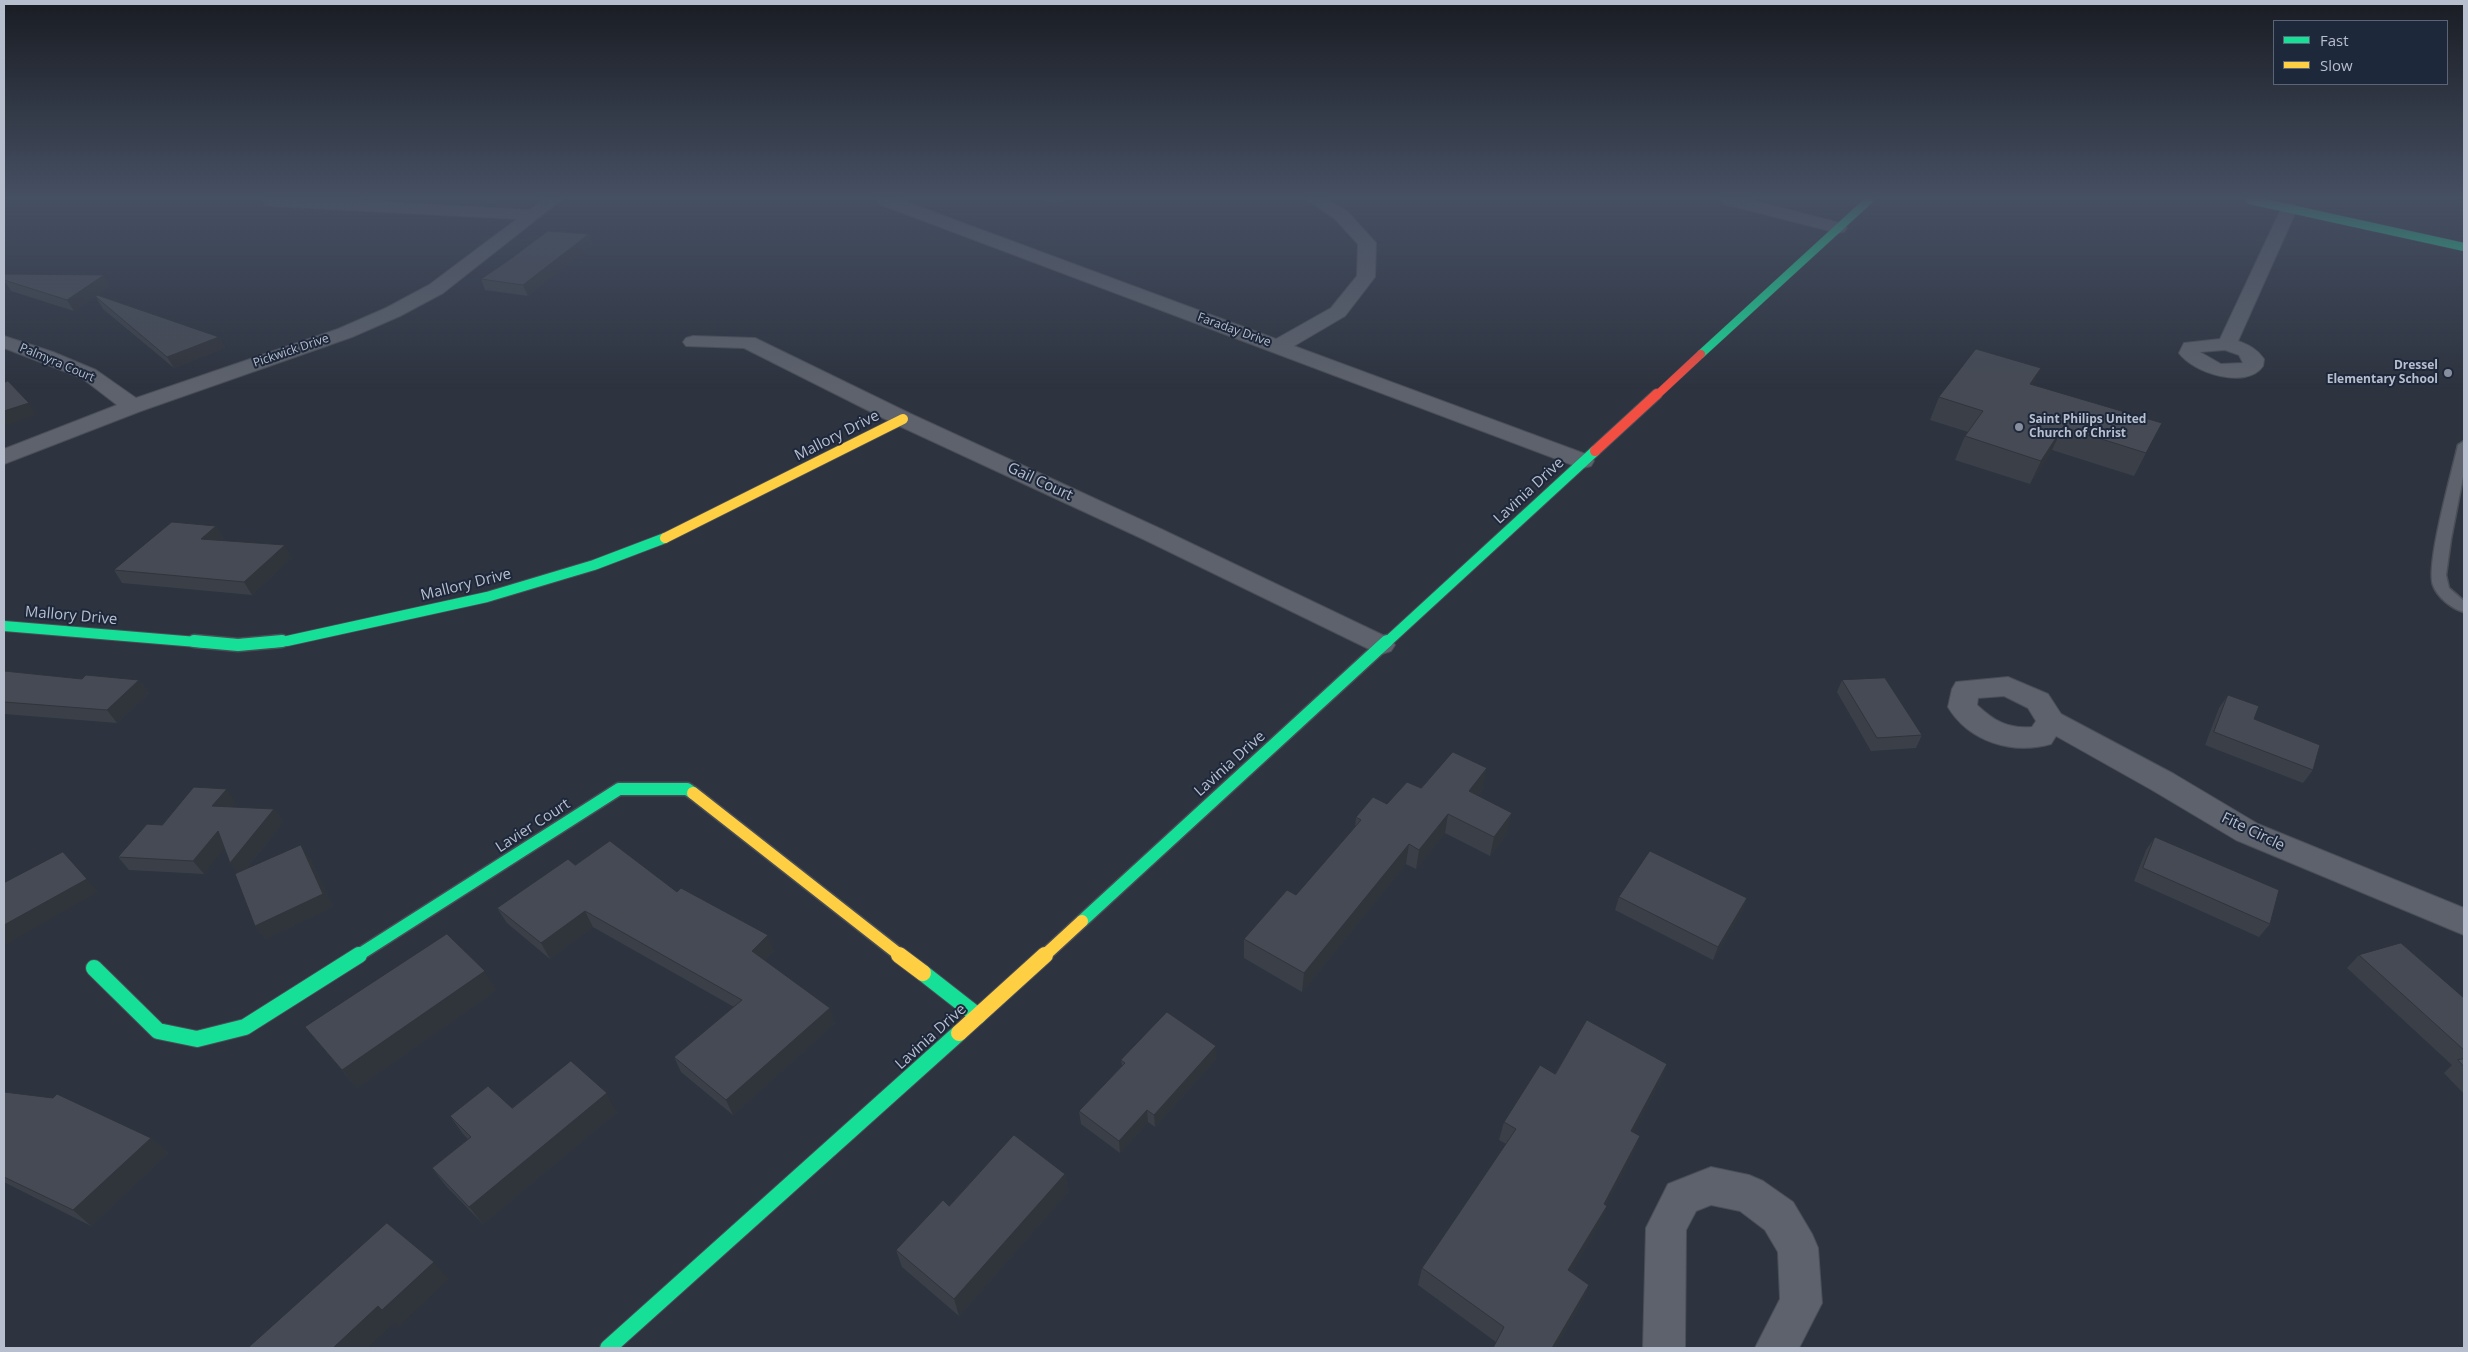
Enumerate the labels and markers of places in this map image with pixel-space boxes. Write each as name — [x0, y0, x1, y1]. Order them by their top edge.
place label: Dressel Elementary School — [2327, 359, 2438, 387]
marker: Dressel Elementary School — [2442, 367, 2454, 379]
place label: Saint Philips United Church of Christ — [2029, 413, 2146, 441]
marker: Saint Philips United Church of Christ — [2013, 421, 2025, 433]

